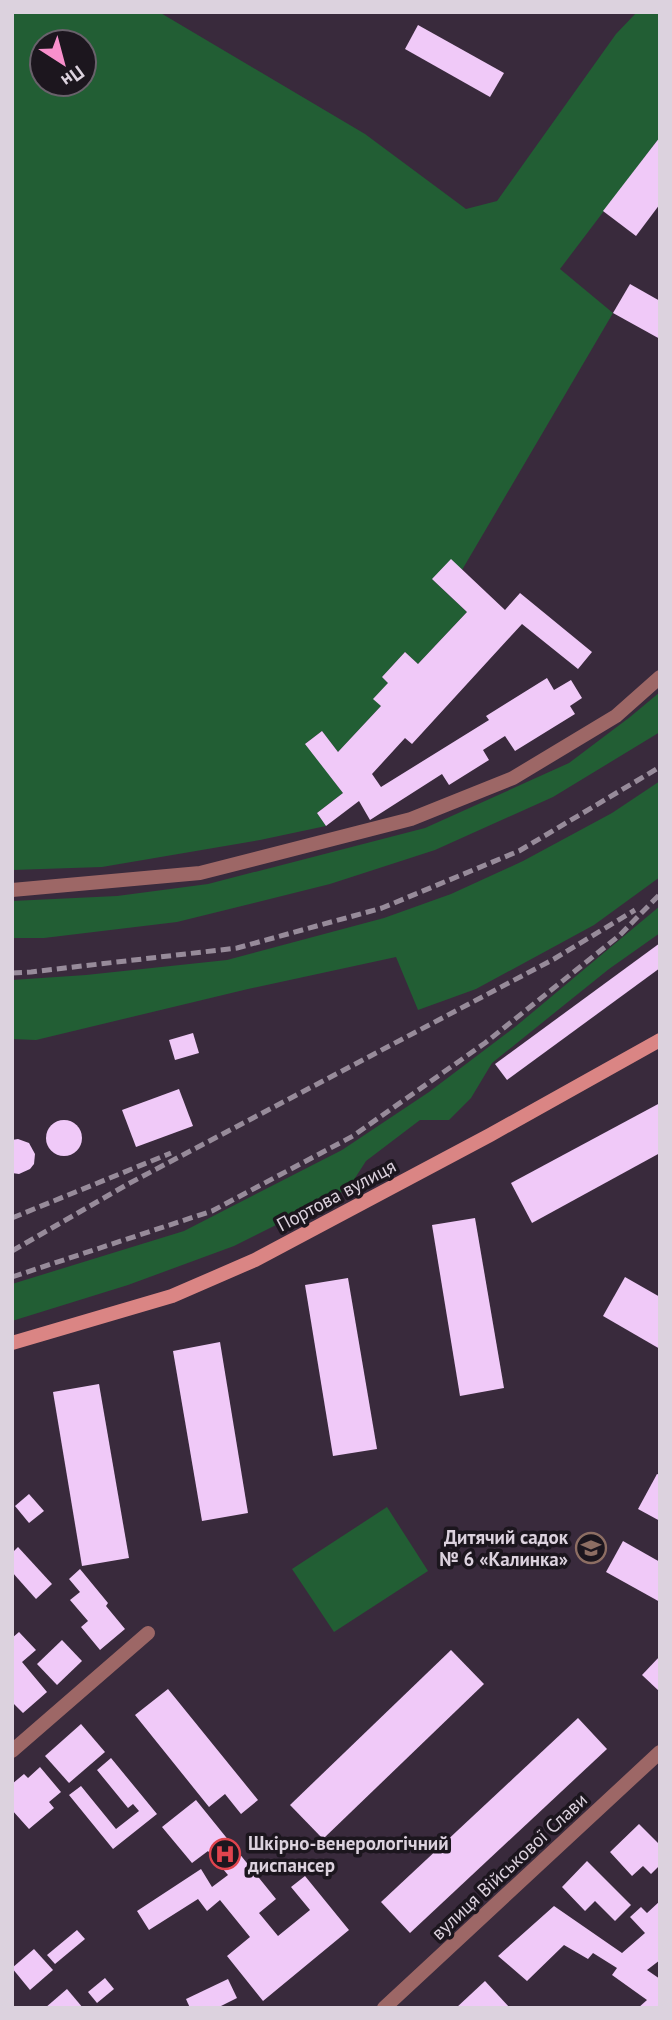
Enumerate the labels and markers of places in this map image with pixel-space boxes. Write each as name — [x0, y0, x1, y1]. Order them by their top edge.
place label: Дитячий садок № 6 «Калинка» — [439, 1525, 569, 1571]
school or university icon: Дитячий садок № 6 «Калинка» — [574, 1531, 608, 1565]
place label: Шкірно-венерологічний диспансер — [247, 1831, 449, 1877]
hospital icon: Шкірно-венерологічний диспансер — [208, 1837, 242, 1871]

